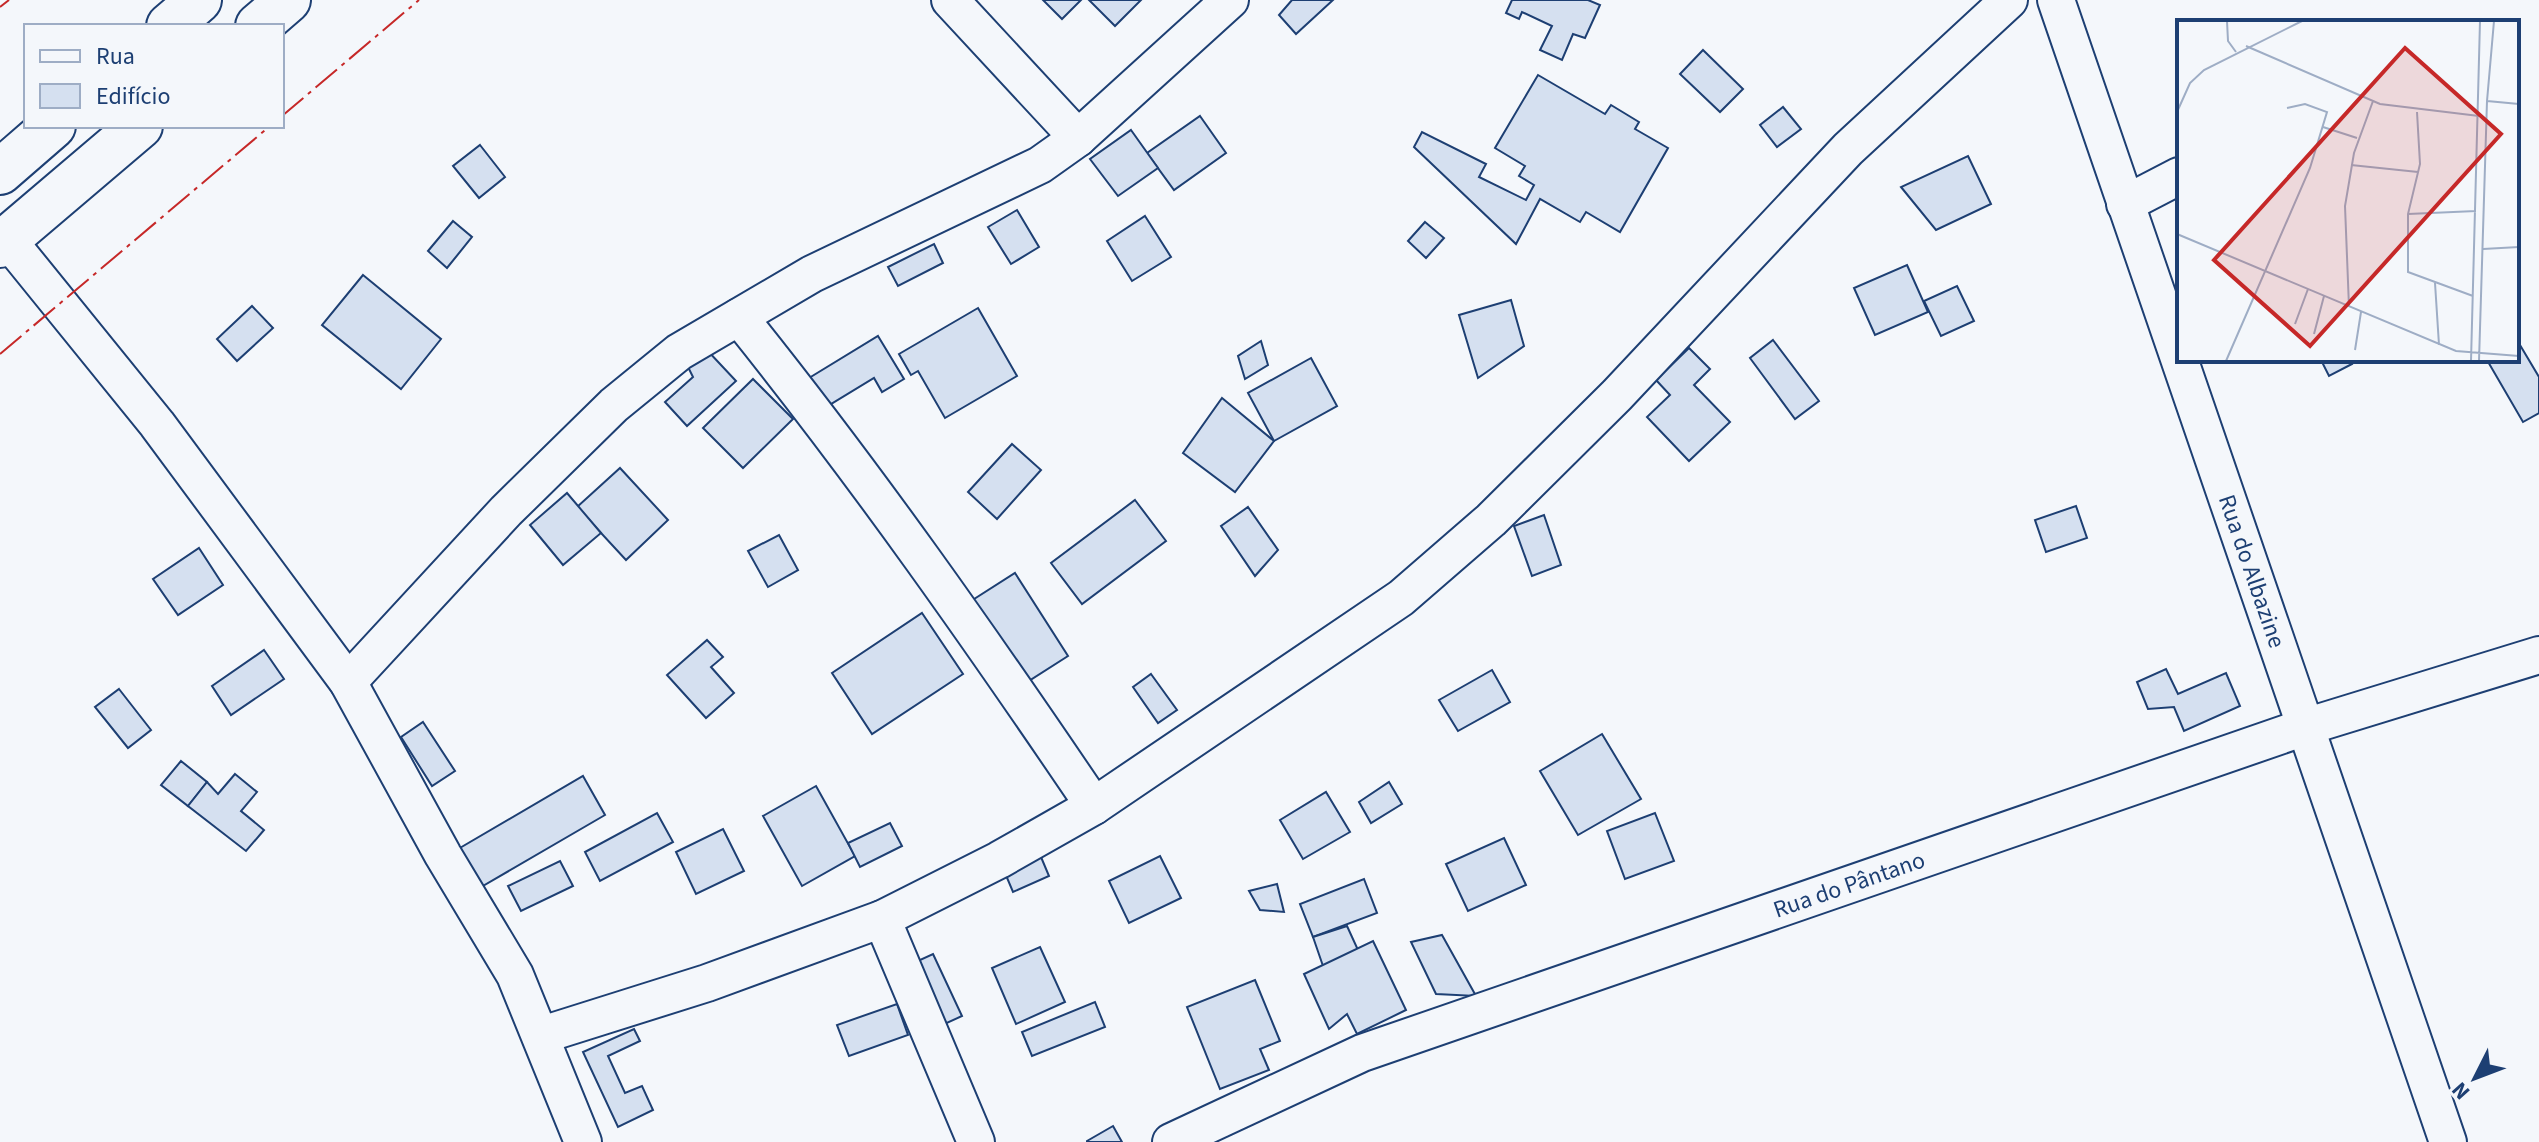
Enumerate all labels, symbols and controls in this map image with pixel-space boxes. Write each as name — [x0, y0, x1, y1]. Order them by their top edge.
inset map — [2177, 20, 2519, 362]
legend — [24, 24, 284, 128]
text: Rua — [96, 39, 135, 74]
text: Edifício — [96, 79, 170, 114]
street label: Rua do Albazine — [2210, 490, 2295, 653]
street label: Rua do Pântano — [1768, 842, 1930, 927]
north arrow — [2435, 1038, 2515, 1118]
text: N — [2444, 1075, 2478, 1107]

